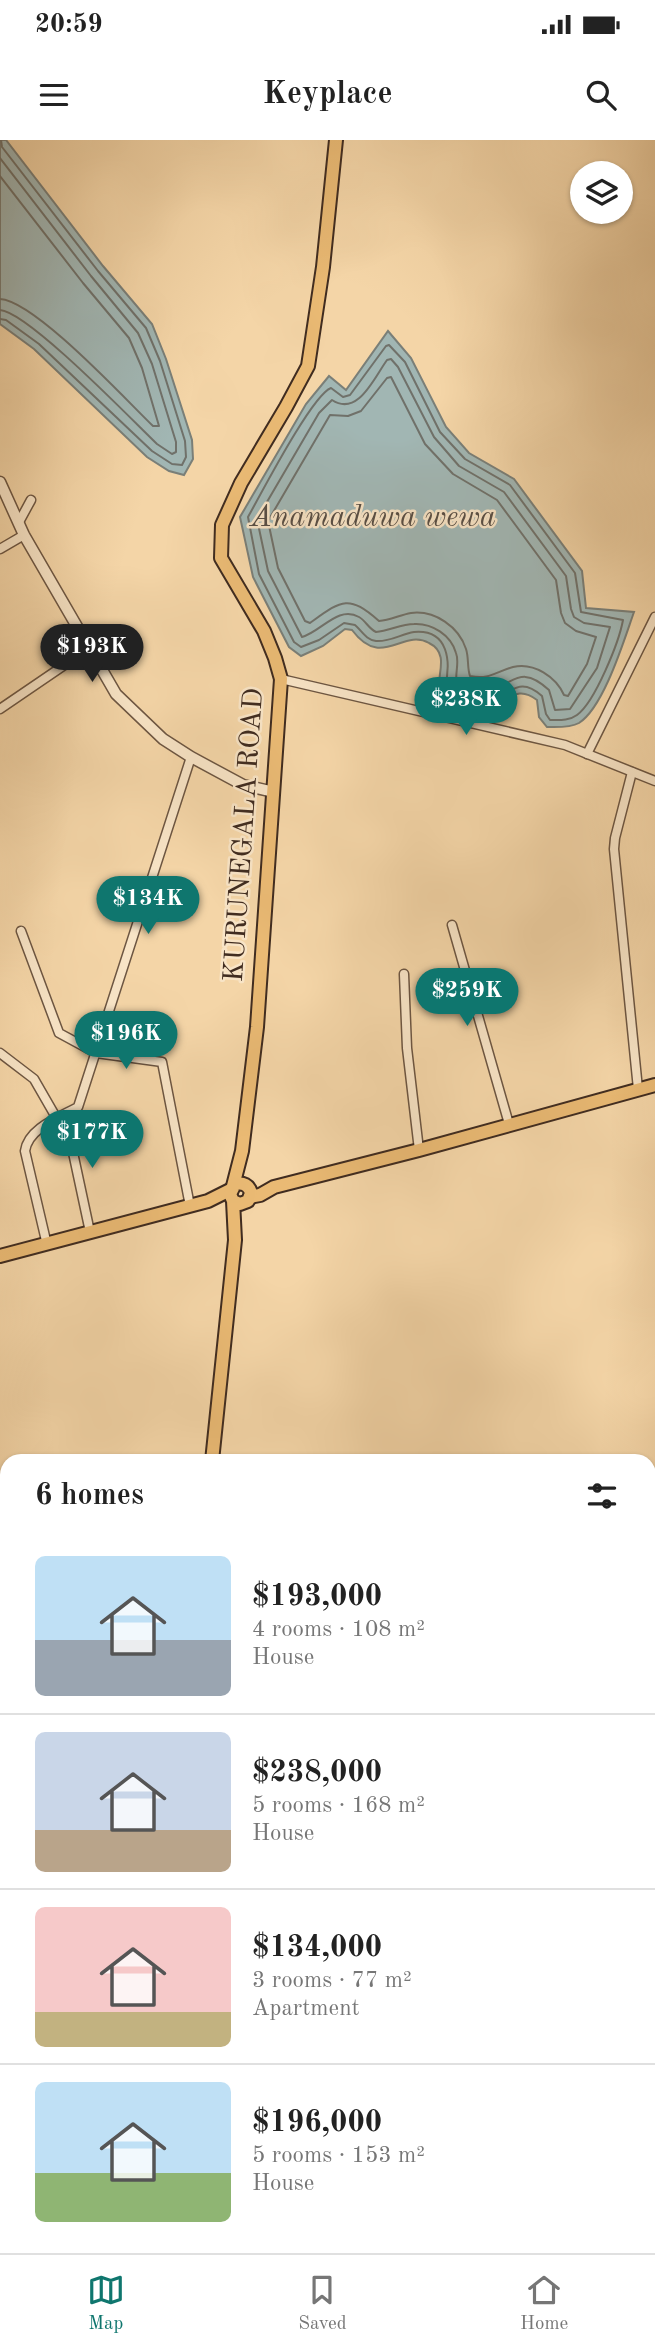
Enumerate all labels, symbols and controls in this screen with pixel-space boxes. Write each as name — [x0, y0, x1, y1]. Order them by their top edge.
text: 20:59 — [35, 12, 103, 38]
icon: menu — [35, 76, 73, 114]
icon: search — [582, 76, 620, 114]
text: Keyplace — [262, 79, 393, 111]
map controls — [570, 161, 633, 224]
button: layers — [570, 161, 633, 224]
water label: Anamaduwa wewa — [248, 503, 496, 533]
pin: $193K — [43, 624, 141, 684]
text: $193K — [56, 635, 128, 658]
pin: $238K — [417, 678, 515, 737]
street label: KURUNEGALA ROAD — [221, 687, 269, 983]
text: $238K — [430, 688, 502, 711]
pin: $134K — [99, 876, 197, 936]
text: $134K — [112, 887, 184, 910]
pin: $259K — [418, 968, 516, 1028]
text: $259K — [431, 979, 503, 1002]
pin: $196K — [77, 1012, 175, 1071]
text: $196K — [90, 1022, 162, 1045]
pin: $177K — [43, 1110, 141, 1170]
text: $177K — [56, 1121, 128, 1144]
icon: filters — [583, 1477, 621, 1515]
text: 6 homes — [35, 1481, 144, 1511]
text: $193,000 — [252, 1582, 382, 1612]
icon: home — [91, 1584, 175, 1668]
text: 4 rooms · 108 m² — [252, 1618, 425, 1641]
text: House — [252, 1646, 314, 1669]
text: $238,000 — [252, 1758, 382, 1788]
icon: home — [91, 1760, 175, 1844]
text: 5 rooms · 168 m² — [252, 1794, 425, 1817]
text: House — [252, 1822, 314, 1845]
text: $134,000 — [252, 1933, 382, 1963]
icon: home — [91, 1935, 175, 2019]
text: 3 rooms · 77 m² — [252, 1969, 412, 1992]
text: Apartment — [252, 1997, 360, 2020]
text: $196,000 — [252, 2108, 382, 2138]
icon: home — [91, 2110, 175, 2194]
text: 5 rooms · 153 m² — [252, 2144, 425, 2167]
text: House — [252, 2172, 314, 2195]
tab: Map — [87, 2271, 125, 2336]
tab: Saved — [298, 2271, 347, 2336]
tab: Home — [520, 2271, 568, 2336]

